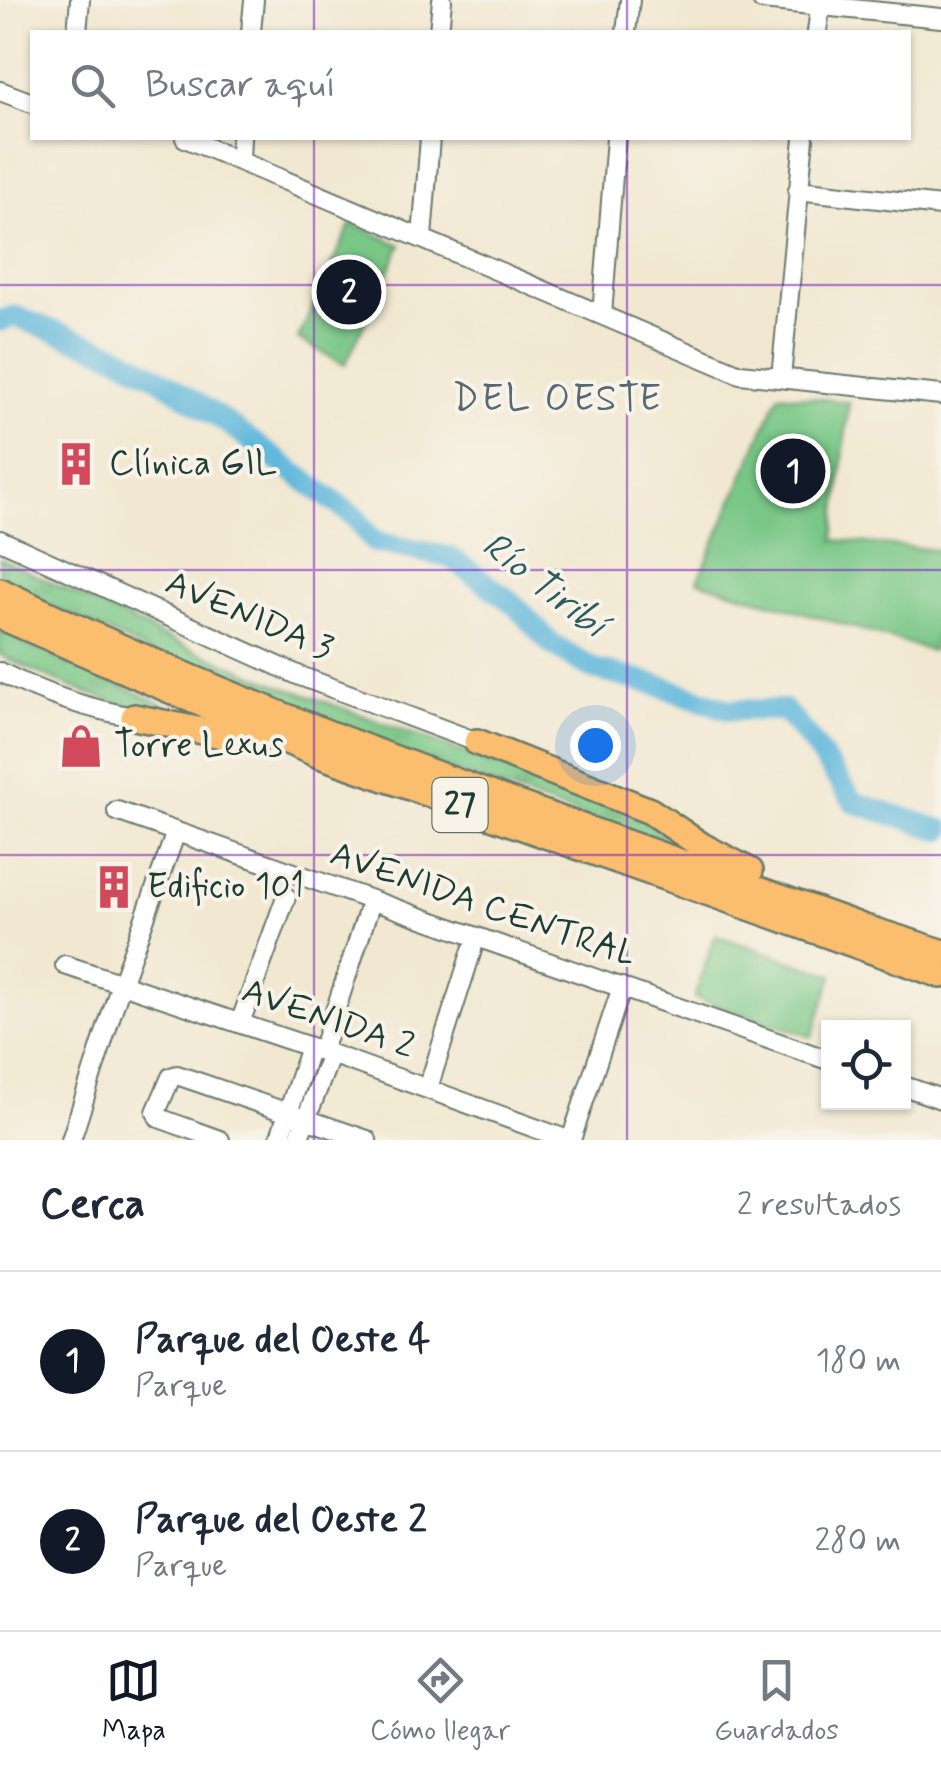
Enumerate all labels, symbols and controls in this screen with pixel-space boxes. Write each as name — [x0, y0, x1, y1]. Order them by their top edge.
search box — [30, 30, 911, 140]
icon: search — [65, 58, 120, 113]
text: Buscar aquí — [145, 61, 336, 110]
pin: 2 — [316, 254, 382, 330]
district label: DEL OESTE — [453, 375, 663, 424]
pin: 1 — [760, 434, 826, 508]
building icon: Clínica GIL — [52, 440, 100, 488]
place label: Clínica GIL — [109, 441, 277, 487]
water label: Río Tiribí — [471, 522, 619, 652]
street label: AVENIDA 3 — [158, 560, 340, 672]
your location — [570, 720, 621, 771]
shop icon: Torre Lexus — [57, 722, 105, 770]
place label: Torre Lexus — [114, 723, 284, 769]
road number: 27 — [432, 778, 488, 832]
street label: AVENIDA CENTRAL — [324, 831, 642, 979]
building icon: Edificio 101 — [90, 863, 138, 911]
place label: Edificio 101 — [147, 864, 304, 910]
street label: AVENIDA 2 — [236, 968, 420, 1070]
map controls — [821, 1020, 911, 1110]
button: locate — [821, 1020, 911, 1110]
text: Cerca — [40, 1178, 145, 1233]
text: 2 resultados — [737, 1184, 901, 1226]
text: Parque del Oeste 4 — [135, 1316, 430, 1365]
text: 1 — [65, 1340, 80, 1382]
text: 180 m — [816, 1340, 901, 1382]
text: Parque — [135, 1365, 227, 1407]
text: Parque del Oeste 2 — [135, 1496, 427, 1545]
text: 2 — [65, 1520, 80, 1562]
text: 280 m — [814, 1520, 901, 1562]
text: Parque — [135, 1545, 227, 1587]
tab: Mapa — [102, 1653, 166, 1750]
tab: Cómo llegar — [370, 1653, 510, 1750]
tab: Guardados — [714, 1653, 839, 1750]

